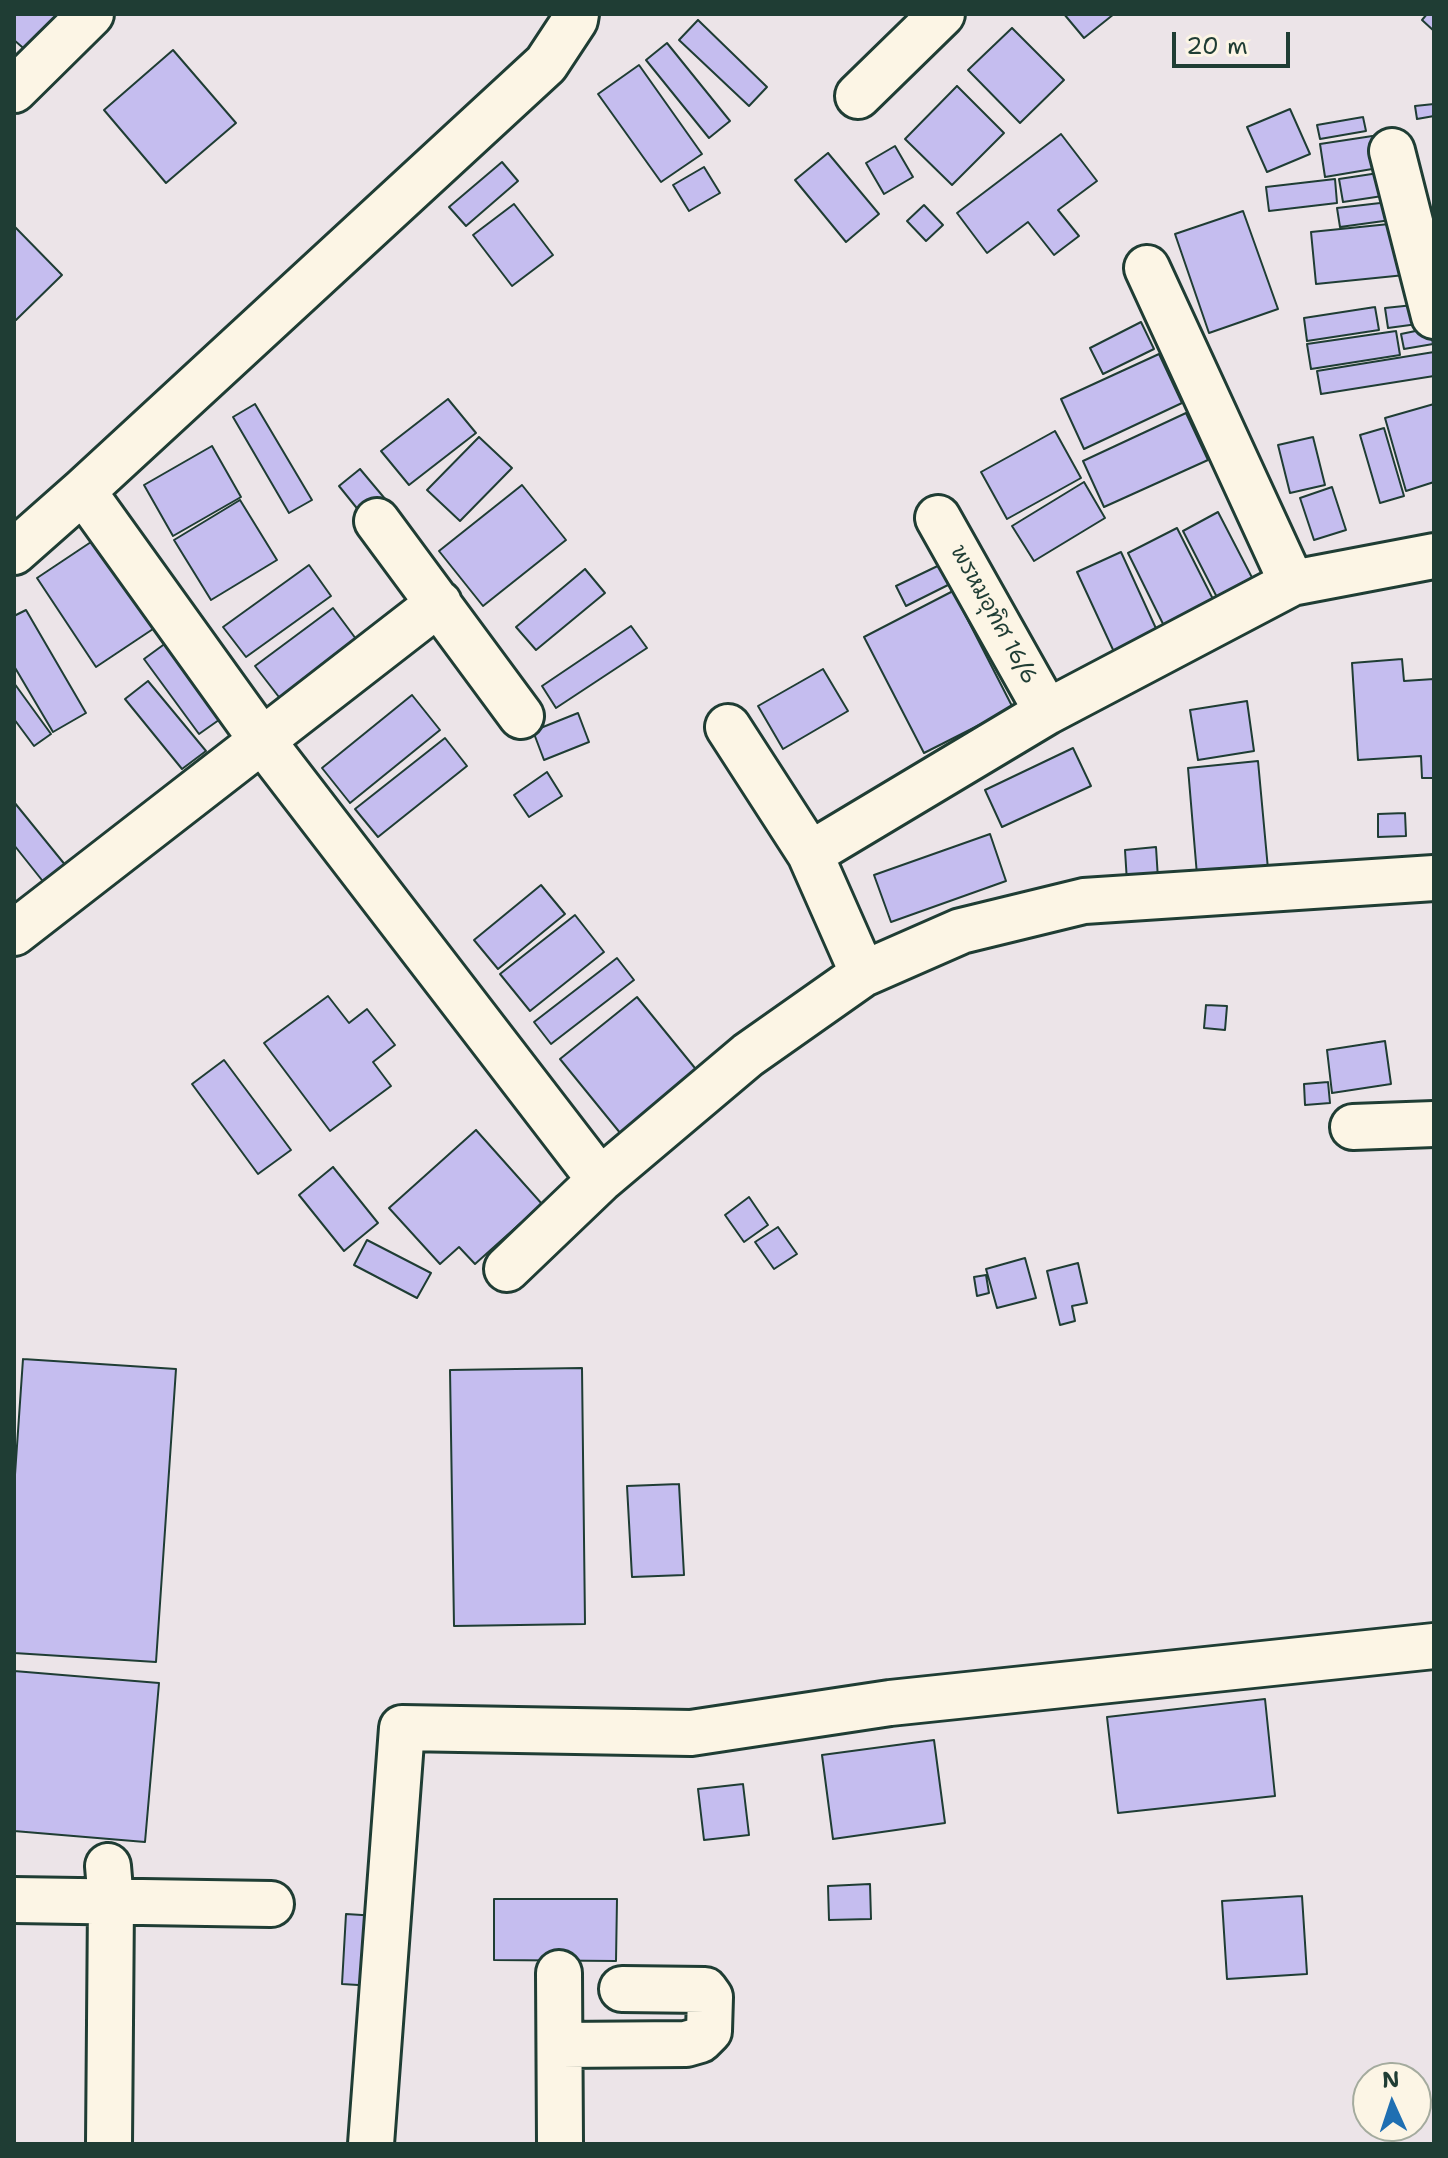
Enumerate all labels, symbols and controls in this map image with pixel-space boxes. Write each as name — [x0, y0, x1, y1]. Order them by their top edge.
scale bar — [1176, 16, 1294, 66]
text: 20 m — [1186, 30, 1248, 62]
street label: พรหมอุทิศ 16/6 — [944, 541, 1042, 689]
north arrow — [1352, 2062, 1432, 2142]
text: N — [1381, 2065, 1400, 2094]

